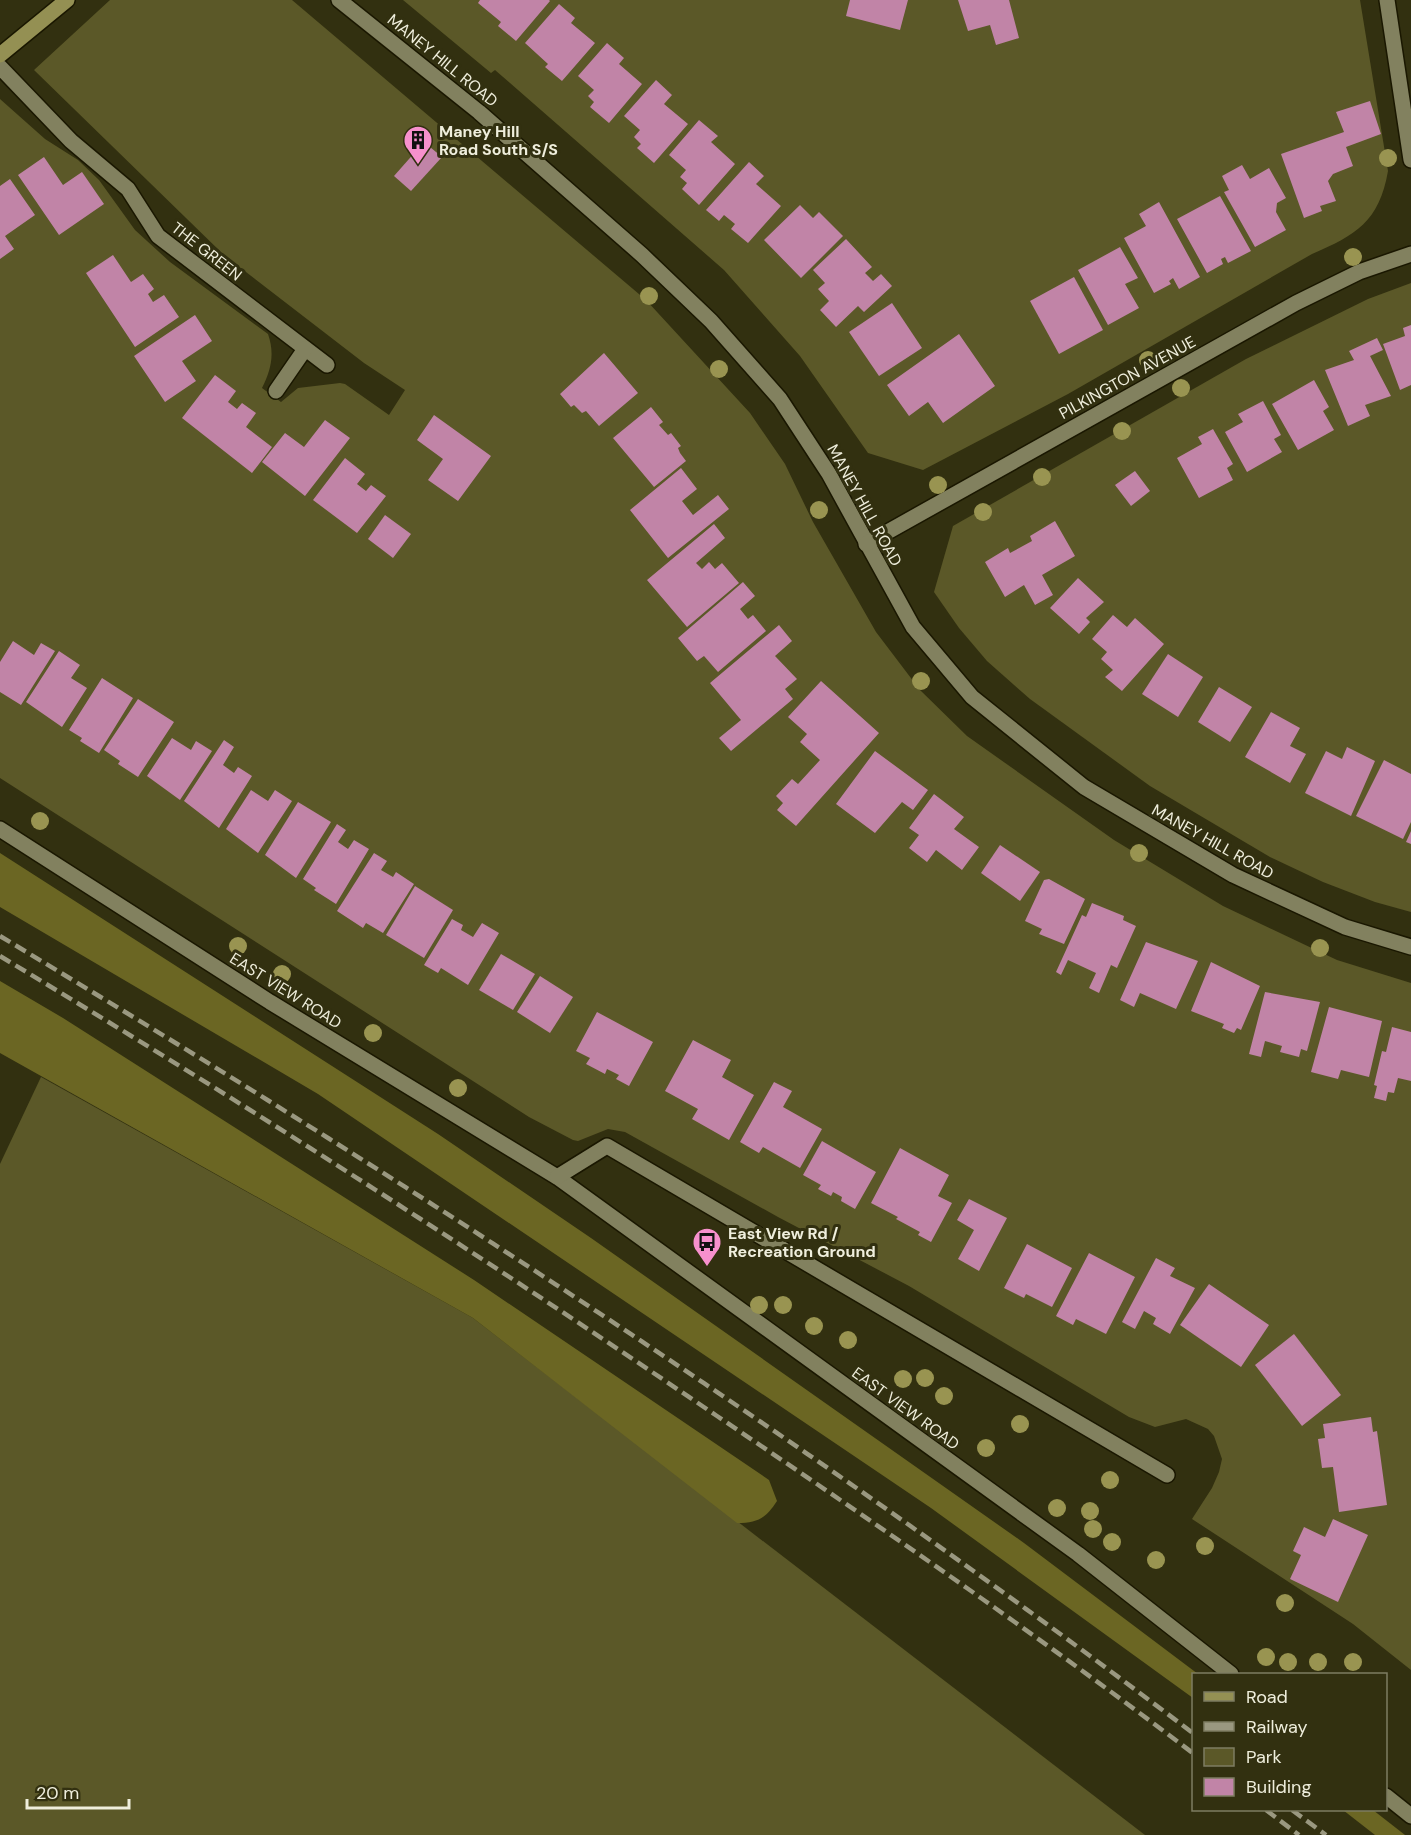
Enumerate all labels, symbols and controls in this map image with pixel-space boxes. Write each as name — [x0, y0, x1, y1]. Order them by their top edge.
street label: MANEY HILL ROAD — [383, 9, 502, 111]
place label: Maney Hill Road South S/S — [439, 121, 558, 160]
building icon: Maney Hill Road South S/S — [402, 124, 434, 166]
street label: THE GREEN — [167, 217, 246, 286]
street label: PILKINGTON AVENUE — [1055, 331, 1199, 424]
street label: MANEY HILL ROAD — [822, 441, 907, 570]
street label: MANEY HILL ROAD — [1148, 799, 1277, 884]
street label: EAST VIEW ROAD — [226, 948, 346, 1033]
place label: East View Rd / Recreation Ground — [728, 1223, 876, 1262]
bus stop icon: East View Rd / Recreation Ground — [691, 1226, 723, 1268]
street label: EAST VIEW ROAD — [848, 1362, 964, 1454]
legend — [1192, 1673, 1387, 1811]
text: Road — [1246, 1685, 1288, 1709]
text: Railway — [1246, 1715, 1308, 1739]
text: Park — [1246, 1745, 1282, 1769]
scale bar — [27, 1772, 129, 1810]
text: Building — [1246, 1775, 1311, 1799]
text: 20 m — [36, 1781, 79, 1805]

